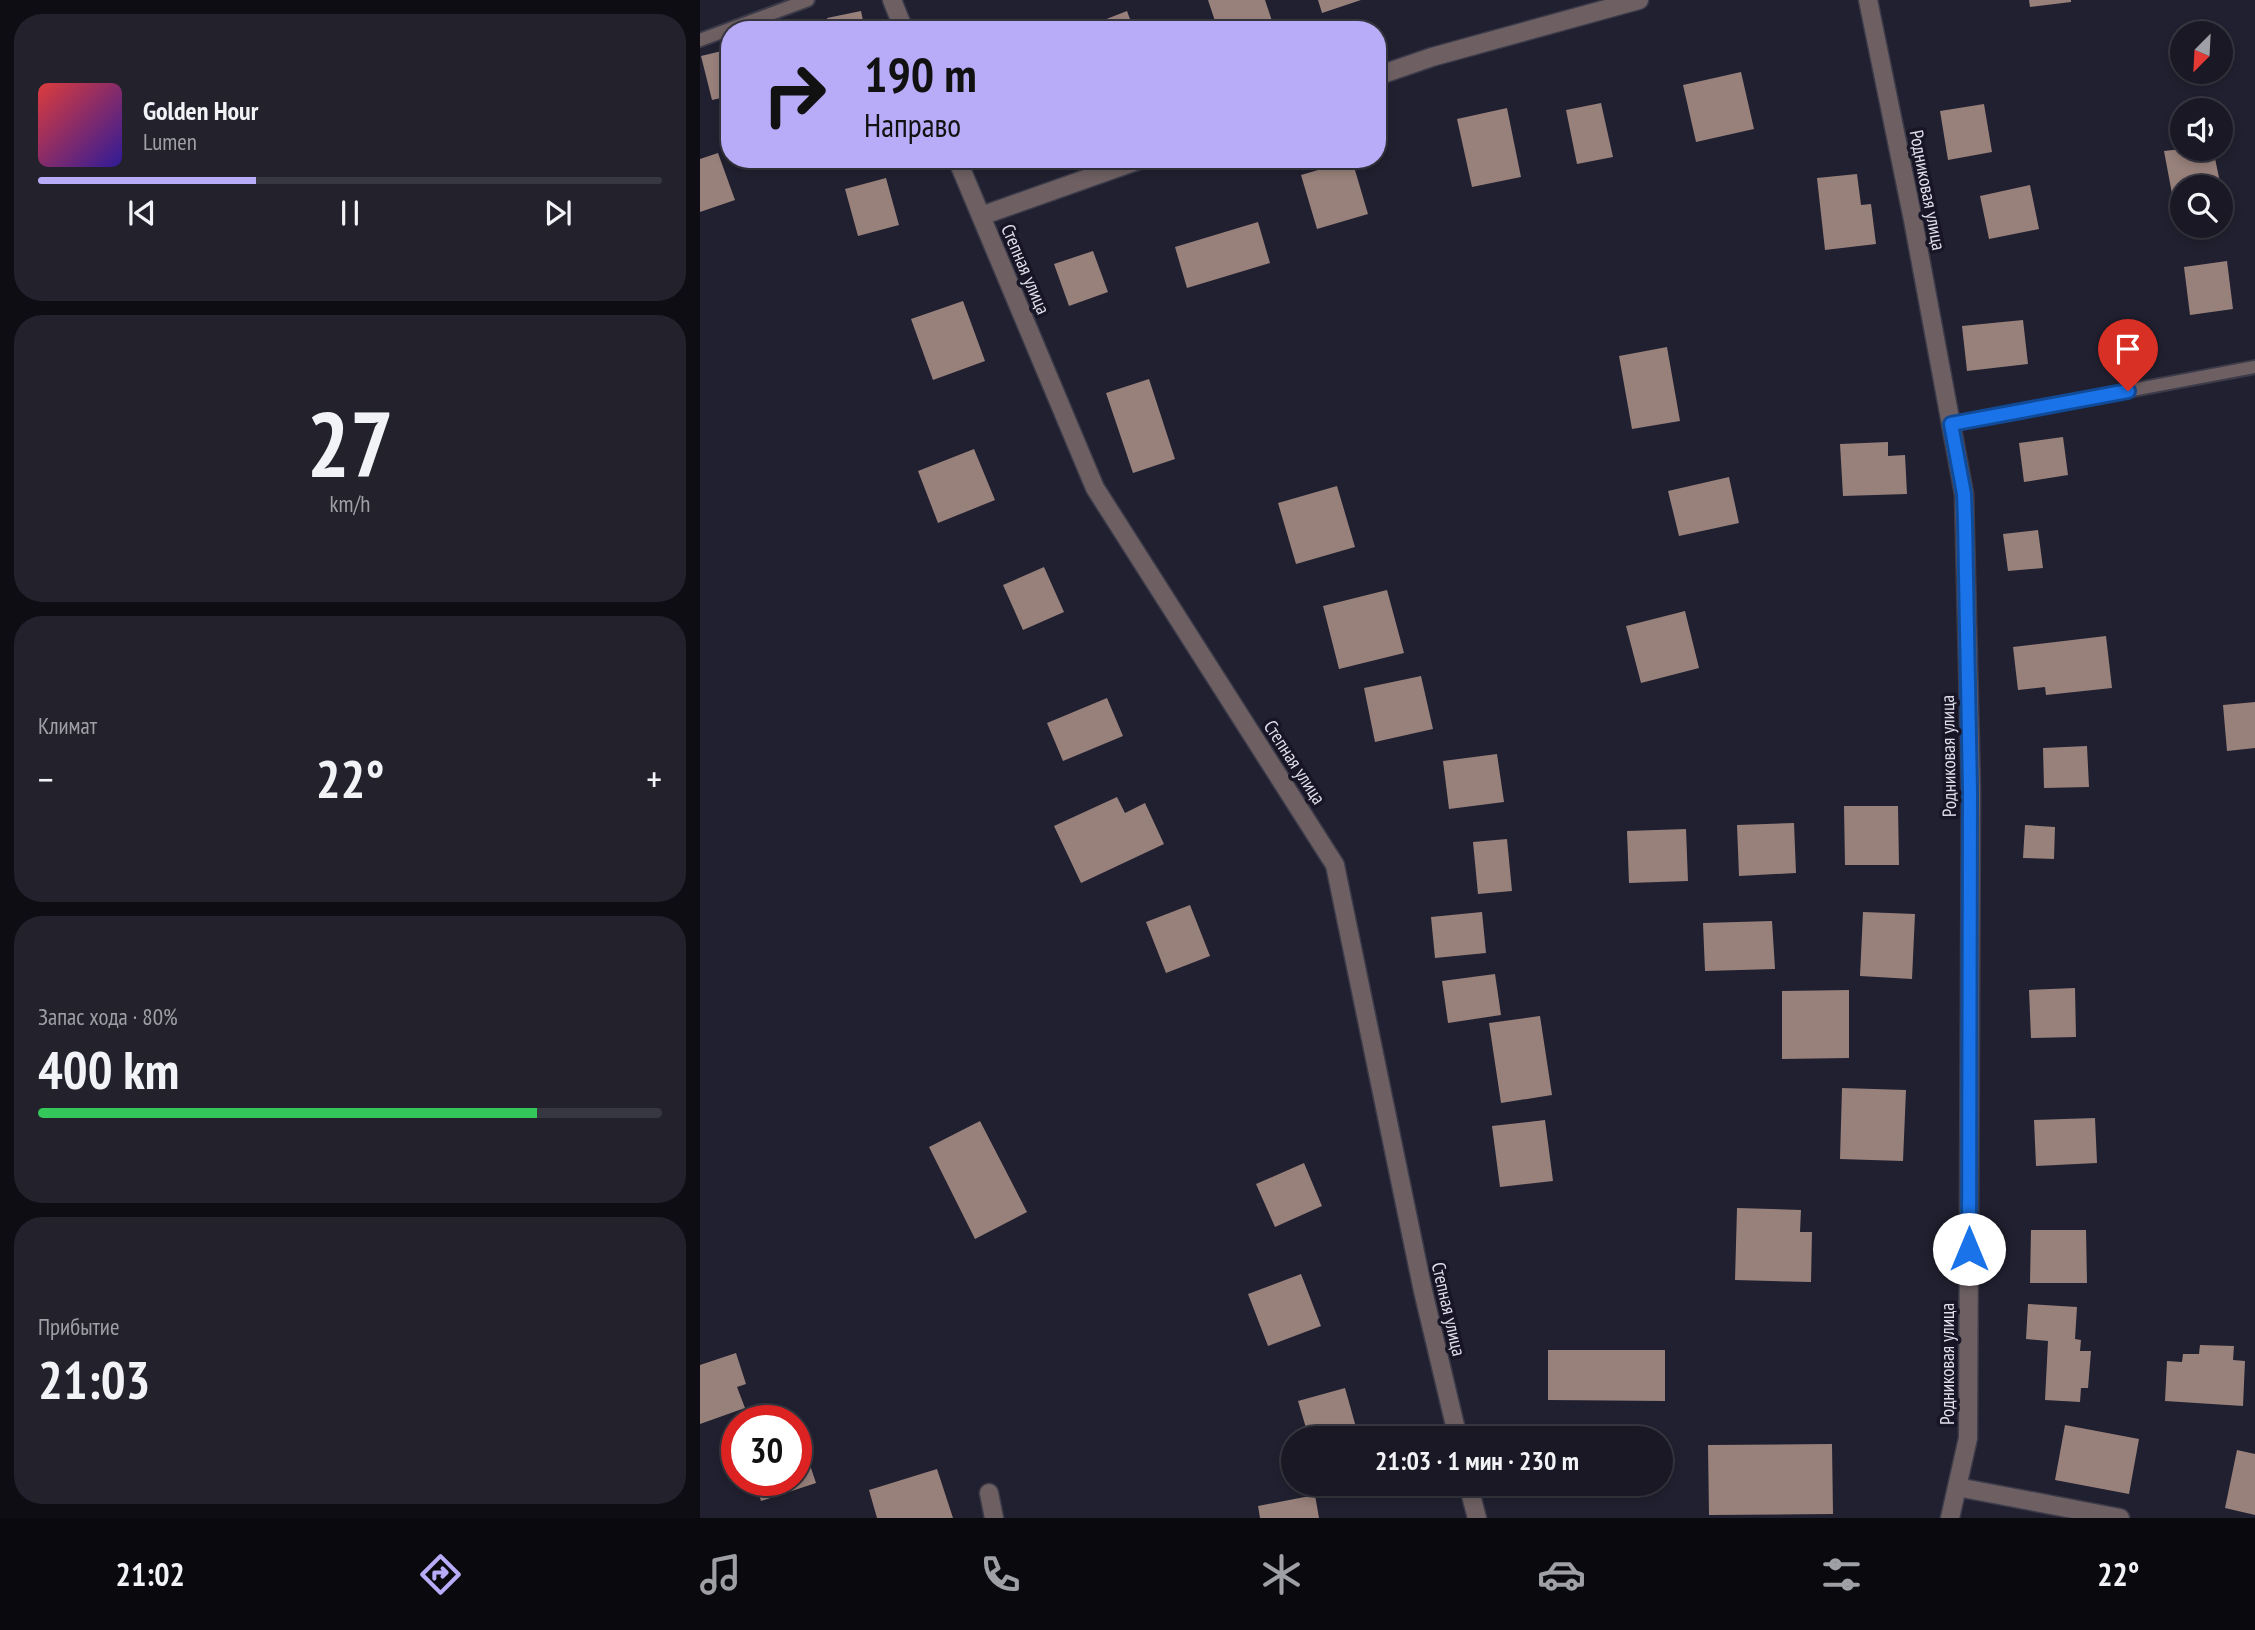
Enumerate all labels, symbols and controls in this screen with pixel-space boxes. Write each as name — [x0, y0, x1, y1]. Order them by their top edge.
north arrow — [2170, 21, 2233, 84]
map controls — [2170, 21, 2233, 238]
text: 190 m — [864, 42, 977, 106]
icon: right — [749, 49, 840, 140]
text: Golden Hour — [143, 94, 258, 127]
button: sound — [2170, 98, 2233, 161]
text: Направо — [864, 104, 961, 146]
text: Lumen — [143, 127, 197, 156]
street label: Родниковая улица — [1905, 128, 1951, 252]
button: search — [2170, 175, 2233, 238]
icon: previous — [123, 194, 161, 232]
icon: pause — [331, 194, 369, 232]
icon: next — [539, 194, 577, 232]
street label: Степная улица — [996, 220, 1056, 318]
pin — [2098, 319, 2158, 391]
icon: arrive — [2109, 330, 2147, 368]
text: 27 — [307, 384, 394, 502]
text: km/h — [330, 489, 370, 518]
street label: Родниковая улица — [1935, 695, 1961, 817]
text: Климат — [38, 711, 97, 740]
street label: Степная улица — [1259, 715, 1331, 809]
text: 22° — [316, 745, 384, 812]
text: − — [38, 754, 54, 803]
text: + — [646, 754, 662, 803]
text: Запас хода · 80% — [38, 1002, 178, 1031]
text: 400 km — [38, 1036, 179, 1103]
position arrow — [1932, 1212, 2006, 1286]
street label: Степная улица — [1427, 1260, 1471, 1358]
street label: Родниковая улица — [1935, 1303, 1959, 1425]
text: Прибытие — [38, 1312, 119, 1341]
text: 21:03 — [38, 1346, 150, 1413]
speed limit sign: 30 — [721, 1405, 812, 1496]
text: 21:03 · 1 мин · 230 m — [1375, 1444, 1579, 1477]
icon: directions — [416, 1550, 465, 1599]
icon: music — [696, 1550, 745, 1599]
icon: phone — [976, 1550, 1025, 1599]
icon: climate — [1257, 1550, 1306, 1599]
icon: car — [1537, 1550, 1586, 1599]
icon: filters — [1817, 1550, 1866, 1599]
text: 21:02 — [116, 1553, 185, 1595]
text: 22° — [2097, 1553, 2139, 1595]

